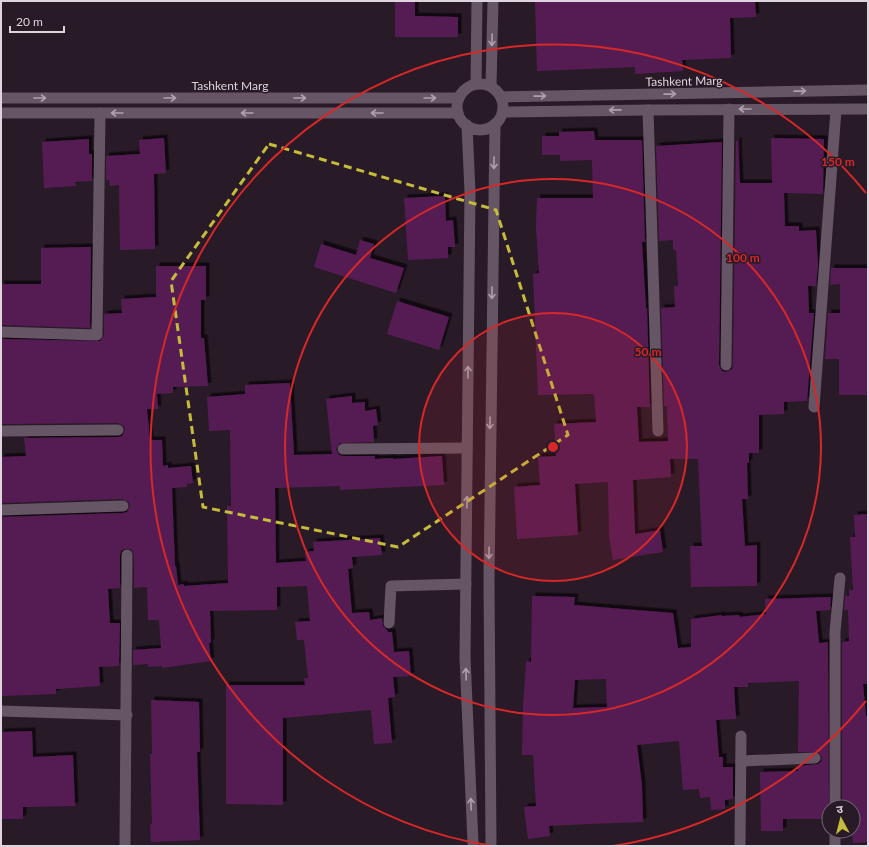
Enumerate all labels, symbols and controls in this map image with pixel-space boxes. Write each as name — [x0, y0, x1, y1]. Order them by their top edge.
scale bar — [10, 8, 64, 34]
text: 20 m — [16, 14, 43, 29]
one-way arrow — [488, 33, 496, 46]
street label: Tashkent Marg — [645, 73, 723, 89]
street label: Tashkent Marg — [191, 78, 269, 93]
one-way arrow — [793, 87, 806, 95]
one-way arrow — [663, 90, 676, 98]
one-way arrow — [533, 93, 546, 100]
one-way arrow — [33, 94, 46, 102]
one-way arrow — [163, 94, 176, 102]
one-way arrow — [293, 94, 306, 102]
one-way arrow — [423, 94, 436, 102]
one-way arrow — [609, 106, 622, 114]
one-way arrow — [739, 106, 752, 113]
one-way arrow — [111, 109, 124, 117]
one-way arrow — [241, 109, 254, 117]
one-way arrow — [371, 109, 384, 117]
text: 150 m — [821, 154, 855, 169]
one-way arrow — [490, 156, 498, 169]
text: 100 m — [726, 250, 760, 265]
one-way arrow — [488, 286, 496, 299]
text: 50 m — [635, 344, 661, 359]
one-way arrow — [464, 366, 472, 379]
one-way arrow — [486, 416, 494, 429]
centre of rings — [546, 440, 560, 454]
one-way arrow — [463, 496, 470, 509]
one-way arrow — [485, 546, 493, 559]
one-way arrow — [462, 668, 470, 681]
one-way arrow — [467, 798, 475, 811]
north arrow — [821, 799, 861, 839]
text: उ — [836, 802, 844, 815]

